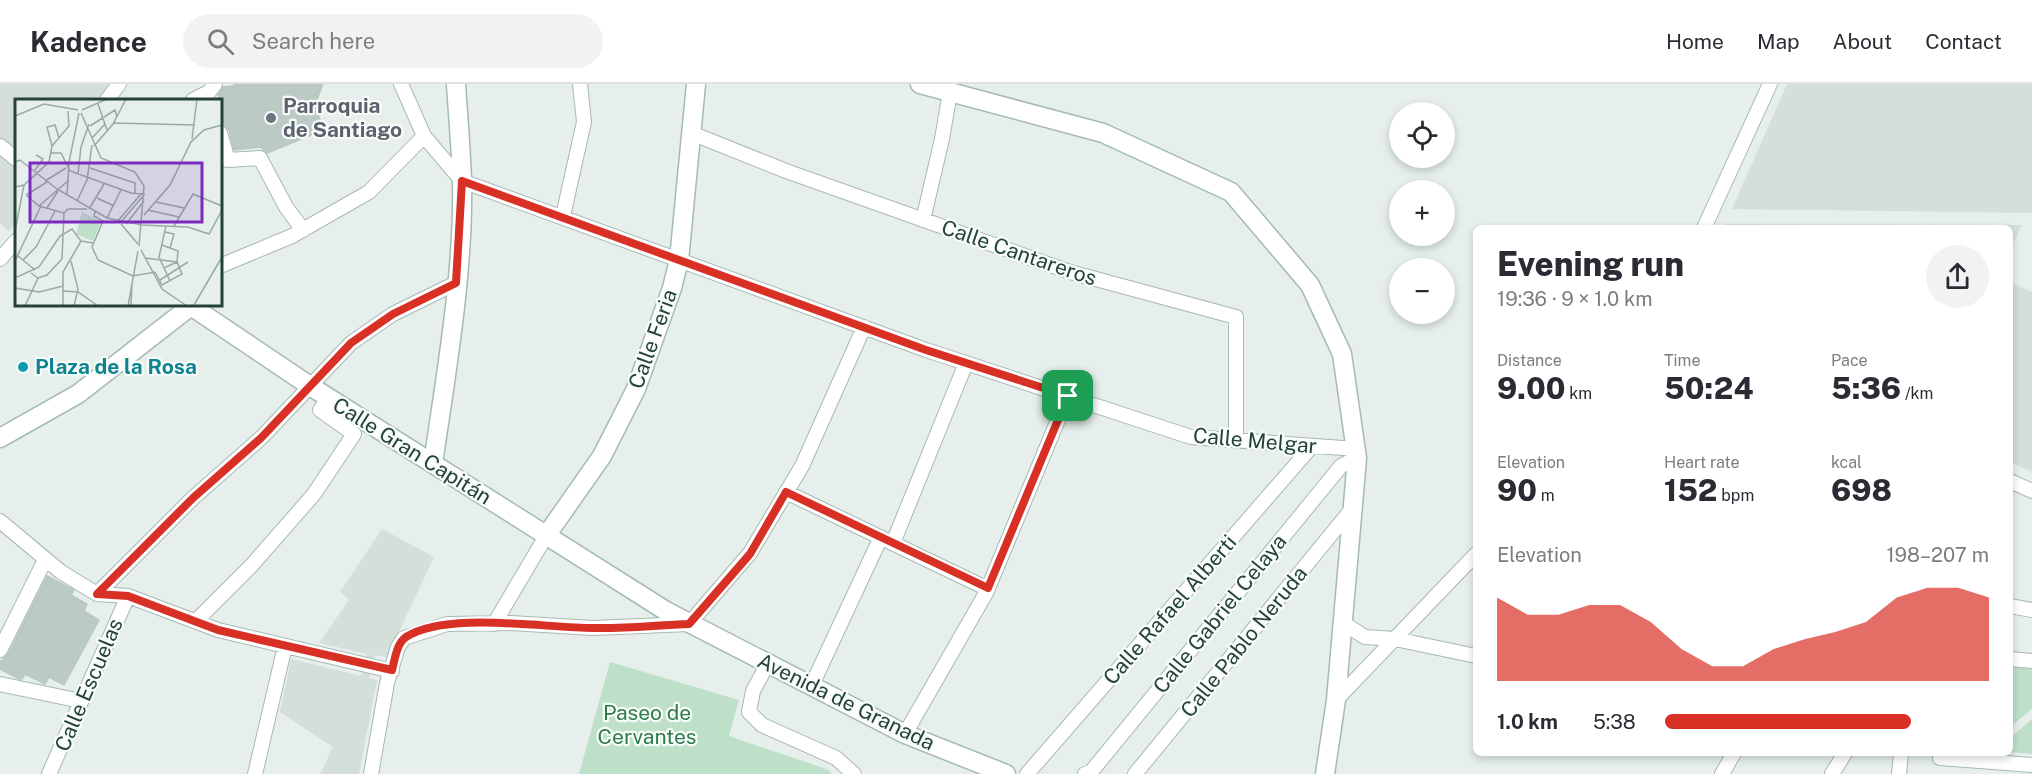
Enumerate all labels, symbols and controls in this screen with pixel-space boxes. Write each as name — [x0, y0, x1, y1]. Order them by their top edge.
search box — [183, 14, 603, 68]
text: Kadence — [30, 25, 147, 58]
icon: search — [204, 25, 237, 58]
text: Search here — [252, 28, 375, 54]
text: Home — [1666, 29, 1724, 54]
text: Map — [1757, 29, 1800, 54]
text: About — [1833, 29, 1892, 54]
text: Contact — [1925, 29, 2002, 54]
place label: Parroquia de Santiago — [283, 93, 402, 142]
inset map — [15, 99, 222, 306]
map controls — [1389, 102, 1455, 324]
button: locate — [1389, 102, 1455, 168]
marker: Parroquia de Santiago — [264, 111, 278, 125]
button: + — [1389, 180, 1455, 246]
street label: Calle Cantareros — [938, 214, 1100, 291]
text: Evening run — [1497, 245, 1684, 283]
button: share — [1926, 245, 1989, 308]
button: − — [1389, 258, 1455, 324]
street label: Calle Feria — [623, 286, 682, 392]
text: 19:36 · 9 × 1.0 km — [1497, 287, 1653, 311]
text: Distance — [1497, 351, 1562, 370]
text: Time — [1664, 351, 1700, 370]
text: Pace — [1831, 351, 1868, 370]
place label: Plaza de la Rosa — [35, 354, 197, 379]
marker: Plaza de la Rosa — [16, 360, 30, 374]
pin — [1042, 370, 1093, 421]
text: 9.00 — [1497, 370, 1565, 406]
text: 50:24 — [1664, 370, 1753, 406]
text: 5:36 — [1831, 370, 1901, 406]
icon: arrive — [1051, 379, 1084, 412]
text: km — [1565, 384, 1592, 403]
text: /km — [1901, 384, 1933, 403]
street label: Calle Gran Capitán — [328, 392, 496, 509]
street label: Calle Melgar — [1192, 423, 1318, 458]
text: Elevation — [1497, 453, 1565, 472]
text: Heart rate — [1664, 453, 1740, 472]
text: kcal — [1831, 453, 1862, 472]
text: 90 — [1497, 472, 1537, 508]
text: 152 — [1664, 472, 1717, 508]
text: 698 — [1831, 472, 1892, 508]
text: m — [1537, 486, 1555, 505]
text: bpm — [1717, 486, 1754, 505]
street label: Calle Gabriel Celaya — [1148, 529, 1291, 698]
street label: Calle Rafael Alberti — [1098, 530, 1241, 690]
text: Elevation — [1497, 543, 1582, 567]
text: 198–207 m — [1886, 543, 1989, 567]
street label: Calle Pablo Neruda — [1175, 561, 1312, 722]
street label: Calle Escuelas — [49, 615, 128, 755]
street label: Avenida de Granada — [753, 648, 939, 755]
park label: Paseo de Cervantes — [598, 700, 696, 749]
text: 1.0 km — [1497, 710, 1558, 734]
text: 5:38 — [1593, 710, 1636, 734]

